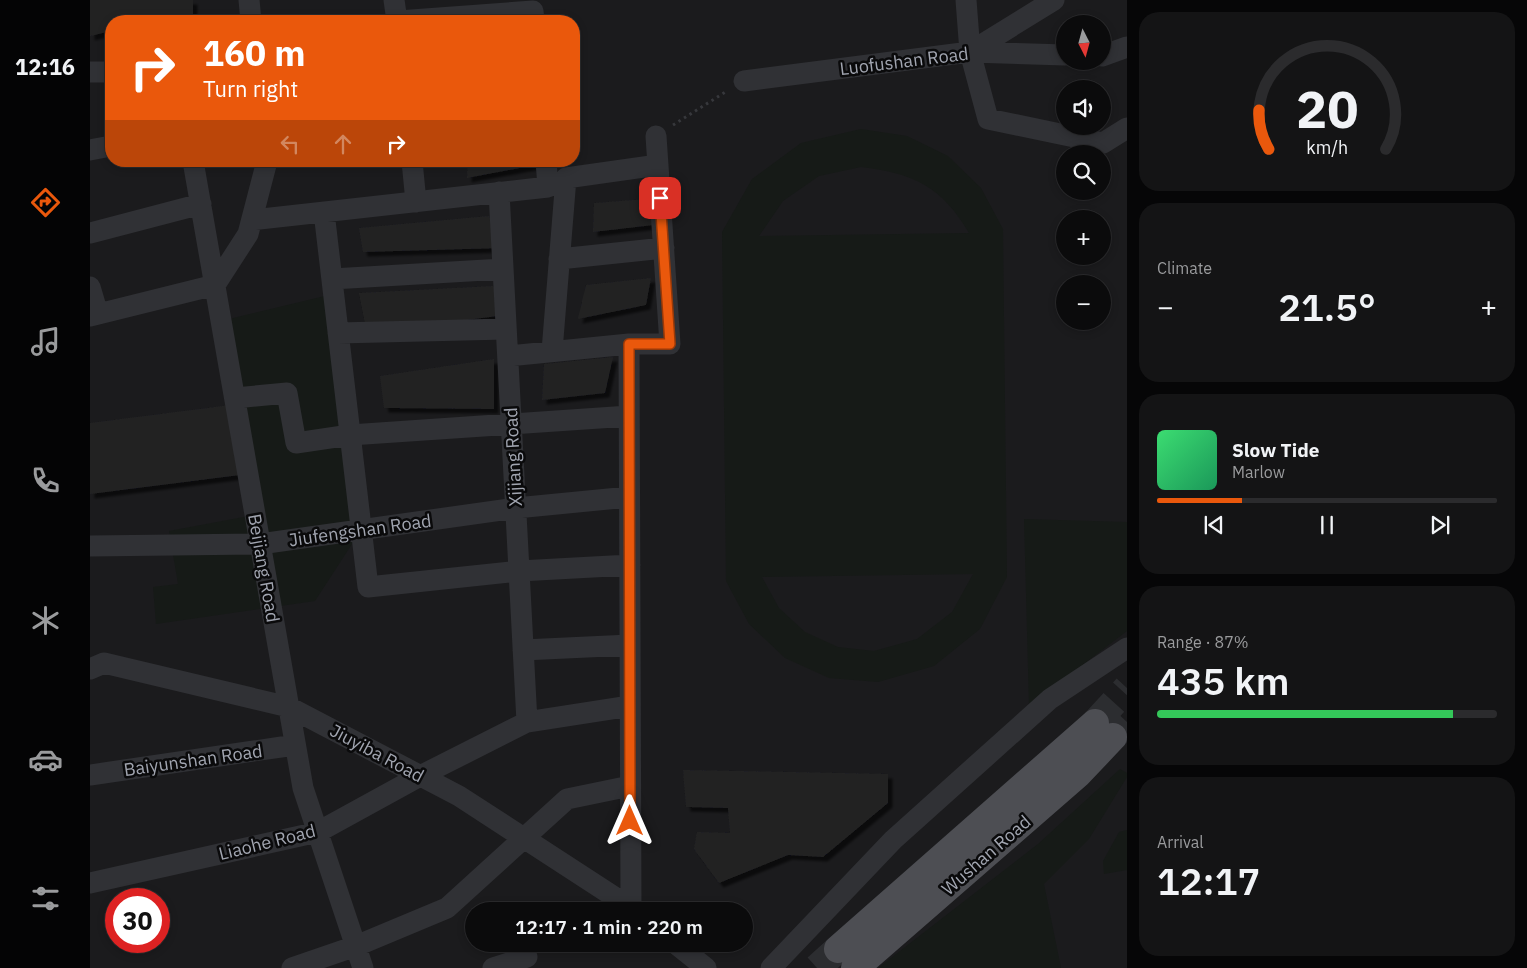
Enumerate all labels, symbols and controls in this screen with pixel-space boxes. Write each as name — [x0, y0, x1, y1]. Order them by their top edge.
north arrow — [1056, 15, 1111, 70]
map controls — [1056, 15, 1111, 330]
text: 160 m — [203, 30, 306, 76]
icon: right — [120, 35, 185, 100]
street label: Luofushan Road — [838, 42, 970, 80]
text: 12:16 — [15, 52, 75, 81]
text: Turn right — [203, 74, 298, 103]
text: 20 — [1296, 75, 1358, 142]
button: sound — [1056, 80, 1111, 135]
icon: left — [276, 130, 304, 158]
icon: ahead — [329, 130, 357, 158]
icon: right — [382, 130, 410, 158]
text: km/h — [1306, 136, 1348, 159]
button: search — [1056, 145, 1111, 200]
pin — [639, 177, 681, 219]
icon: arrive — [646, 184, 674, 212]
icon: directions — [28, 185, 63, 220]
button: + — [1056, 210, 1111, 265]
text: Climate — [1157, 258, 1212, 278]
button: − — [1056, 275, 1111, 330]
text: 21.5° — [1278, 282, 1376, 331]
text: − — [1157, 288, 1174, 325]
text: + — [1480, 288, 1497, 325]
icon: music — [28, 324, 63, 359]
street label: Xijiang Road — [499, 407, 527, 507]
text: Slow Tide — [1232, 438, 1319, 462]
text: Marlow — [1232, 462, 1285, 482]
icon: phone — [28, 463, 63, 498]
street label: Jiufengshan Road — [287, 509, 433, 551]
icon: previous — [1200, 511, 1228, 539]
icon: pause — [1313, 511, 1341, 539]
icon: next — [1426, 511, 1454, 539]
street label: Beijiang Road — [243, 512, 285, 624]
icon: climate — [28, 603, 63, 638]
text: Range · 87% — [1157, 632, 1249, 652]
text: 435 km — [1157, 656, 1289, 705]
street label: Jiuyiba Road — [326, 719, 428, 787]
street label: Baiyunshan Road — [122, 739, 264, 781]
icon: car — [28, 742, 63, 777]
position arrow — [603, 794, 655, 846]
street label: Wushan Road — [937, 810, 1035, 900]
street label: Liaohe Road — [216, 819, 318, 865]
text: Arrival — [1157, 832, 1204, 852]
text: 12:17 — [1157, 856, 1260, 905]
icon: filters — [28, 881, 63, 916]
speed limit sign: 30 — [105, 888, 170, 953]
text: 12:17 · 1 min · 220 m — [515, 915, 703, 939]

